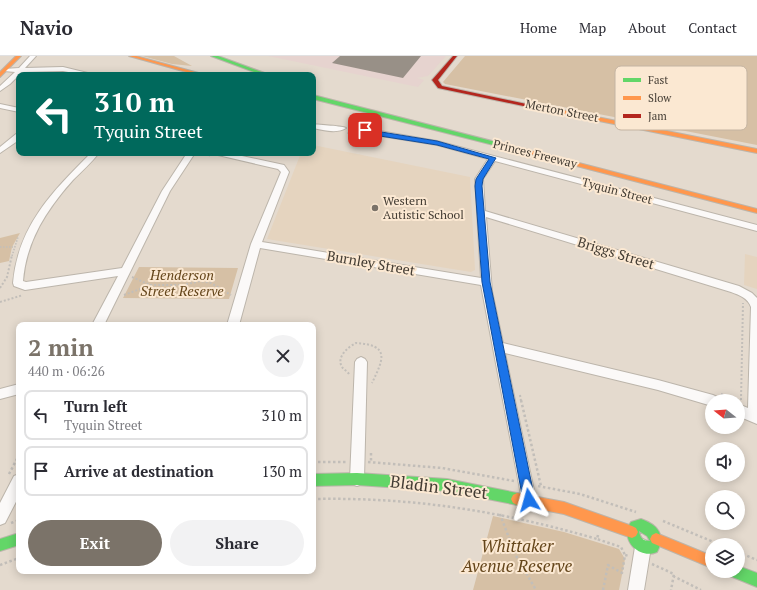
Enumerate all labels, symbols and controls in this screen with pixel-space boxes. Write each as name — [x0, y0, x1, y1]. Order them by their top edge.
text: Navio — [20, 15, 73, 40]
text: Home — [520, 18, 557, 37]
text: Map — [579, 18, 606, 37]
text: About — [628, 18, 666, 37]
text: Contact — [688, 18, 737, 37]
legend — [615, 66, 747, 130]
text: Fast — [648, 73, 668, 87]
text: 310 m — [94, 83, 175, 120]
icon: left — [28, 88, 80, 140]
text: Slow — [648, 91, 672, 105]
street label: Merton Street — [524, 96, 600, 125]
text: Jam — [648, 109, 667, 123]
pin — [348, 113, 382, 147]
text: Tyquin Street — [94, 119, 203, 143]
icon: arrive — [354, 119, 376, 141]
street label: Princes Freeway — [492, 136, 580, 171]
street label: Tyquin Street — [580, 174, 655, 207]
place label: Western Autistic School — [383, 193, 464, 222]
marker: Western Autistic School — [370, 203, 380, 213]
street label: Briggs Street — [575, 232, 658, 273]
street label: Burnley Street — [326, 245, 417, 280]
park label: Henderson Street Reserve — [140, 265, 224, 300]
text: 2 min — [28, 331, 94, 363]
button: close — [262, 335, 304, 377]
text: 440 m · 06:26 — [28, 362, 105, 380]
north arrow — [705, 394, 745, 434]
map controls — [705, 394, 745, 578]
text: Turn left — [64, 396, 128, 416]
icon: left — [30, 404, 52, 426]
text: 310 m — [261, 405, 302, 425]
text: Tyquin Street — [64, 416, 142, 434]
button: sound — [705, 442, 745, 482]
icon: arrive — [30, 460, 52, 482]
text: Arrive at destination — [64, 461, 214, 481]
text: 130 m — [261, 461, 302, 481]
street label: Bladin Street — [389, 469, 490, 504]
position arrow — [508, 479, 550, 521]
button: search — [705, 490, 745, 530]
button: Exit — [28, 520, 162, 566]
button: Share — [170, 520, 304, 566]
park label: Whittaker Avenue Reserve — [461, 534, 573, 577]
button: layers — [705, 538, 745, 578]

